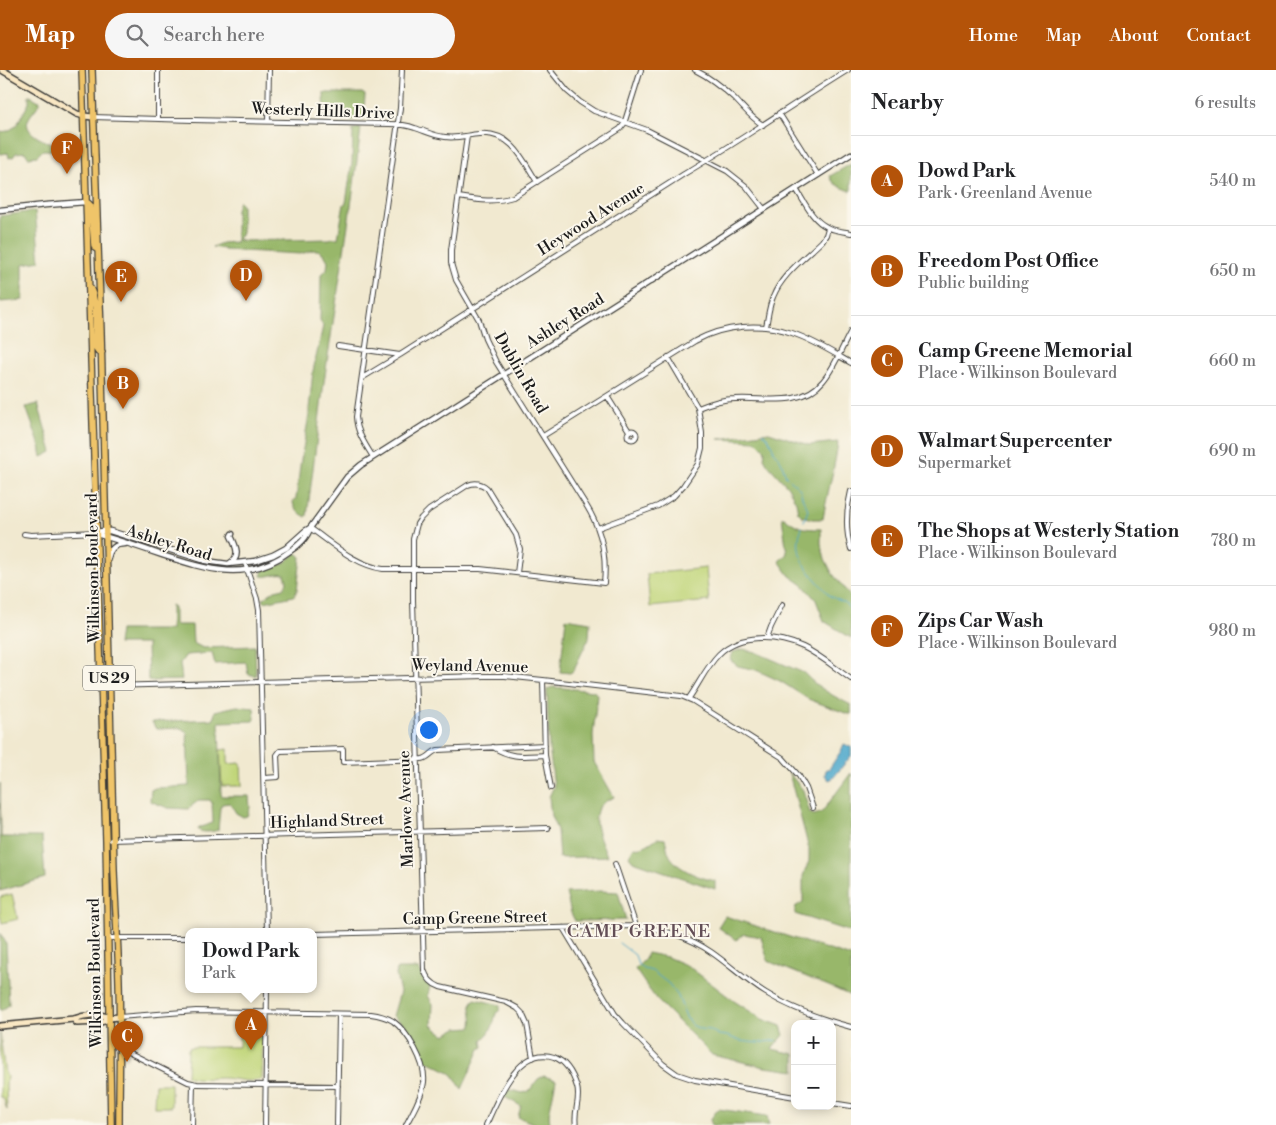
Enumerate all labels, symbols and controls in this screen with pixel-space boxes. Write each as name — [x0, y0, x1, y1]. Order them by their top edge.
search box — [105, 13, 455, 58]
text: Map — [25, 20, 75, 50]
icon: search — [123, 21, 151, 49]
text: Search here — [163, 23, 265, 47]
text: Home — [969, 24, 1018, 47]
text: Map — [1046, 24, 1082, 47]
text: About — [1110, 24, 1159, 47]
text: Contact — [1187, 24, 1251, 47]
text: Nearby — [871, 90, 944, 116]
text: 6 results — [1195, 93, 1256, 113]
street label: Westerly Hills Drive — [250, 98, 395, 123]
pin: F — [51, 133, 83, 174]
text: Dowd Park — [918, 159, 1016, 183]
text: A — [881, 171, 893, 191]
text: 540 m — [1209, 171, 1256, 191]
street label: Heywood Avenue — [534, 178, 648, 260]
text: Park · Greenland Avenue — [918, 183, 1092, 203]
text: Freedom Post Office — [918, 249, 1099, 273]
pin: D — [230, 260, 262, 301]
pin: E — [105, 261, 137, 302]
text: B — [881, 261, 893, 281]
text: 650 m — [1210, 261, 1256, 281]
text: Public building — [918, 273, 1029, 293]
street label: Ashley Road — [521, 289, 608, 353]
street label: Dublin Road — [490, 329, 552, 417]
text: Camp Greene Memorial — [918, 339, 1133, 363]
text: C — [881, 351, 893, 371]
text: 660 m — [1209, 351, 1256, 371]
text: Place · Wilkinson Boulevard — [918, 363, 1117, 383]
pin: B — [107, 368, 139, 409]
text: Walmart Supercenter — [918, 429, 1112, 453]
text: D — [881, 441, 893, 461]
text: 690 m — [1209, 441, 1256, 461]
text: Supermarket — [918, 453, 1012, 473]
street label: Wilkinson Boulevard — [82, 493, 104, 644]
text: The Shops at Westerly Station — [918, 519, 1179, 543]
street label: Ashley Road — [123, 520, 214, 565]
text: E — [881, 531, 893, 551]
text: 780 m — [1211, 531, 1256, 551]
text: Place · Wilkinson Boulevard — [918, 543, 1117, 563]
text: Zips Car Wash — [918, 609, 1044, 633]
text: F — [881, 621, 893, 641]
text: 980 m — [1209, 621, 1256, 641]
text: Place · Wilkinson Boulevard — [918, 633, 1117, 653]
street label: Weyland Avenue — [410, 655, 529, 677]
road number: US 29 — [83, 666, 135, 690]
your location — [416, 717, 442, 743]
street label: Marlowe Avenue — [394, 750, 418, 868]
street label: Highland Street — [270, 809, 385, 833]
street label: Wilkinson Boulevard — [84, 898, 106, 1049]
street label: Camp Greene Street — [402, 907, 548, 929]
district label: CAMP GREENE — [567, 920, 711, 943]
popup — [185, 928, 317, 993]
text: Dowd Park — [202, 939, 300, 963]
text: Park — [202, 963, 235, 983]
pin: A — [235, 1009, 267, 1050]
map controls — [791, 1020, 836, 1110]
button: + — [791, 1020, 836, 1065]
pin: C — [111, 1021, 143, 1062]
button: − — [791, 1065, 836, 1110]

